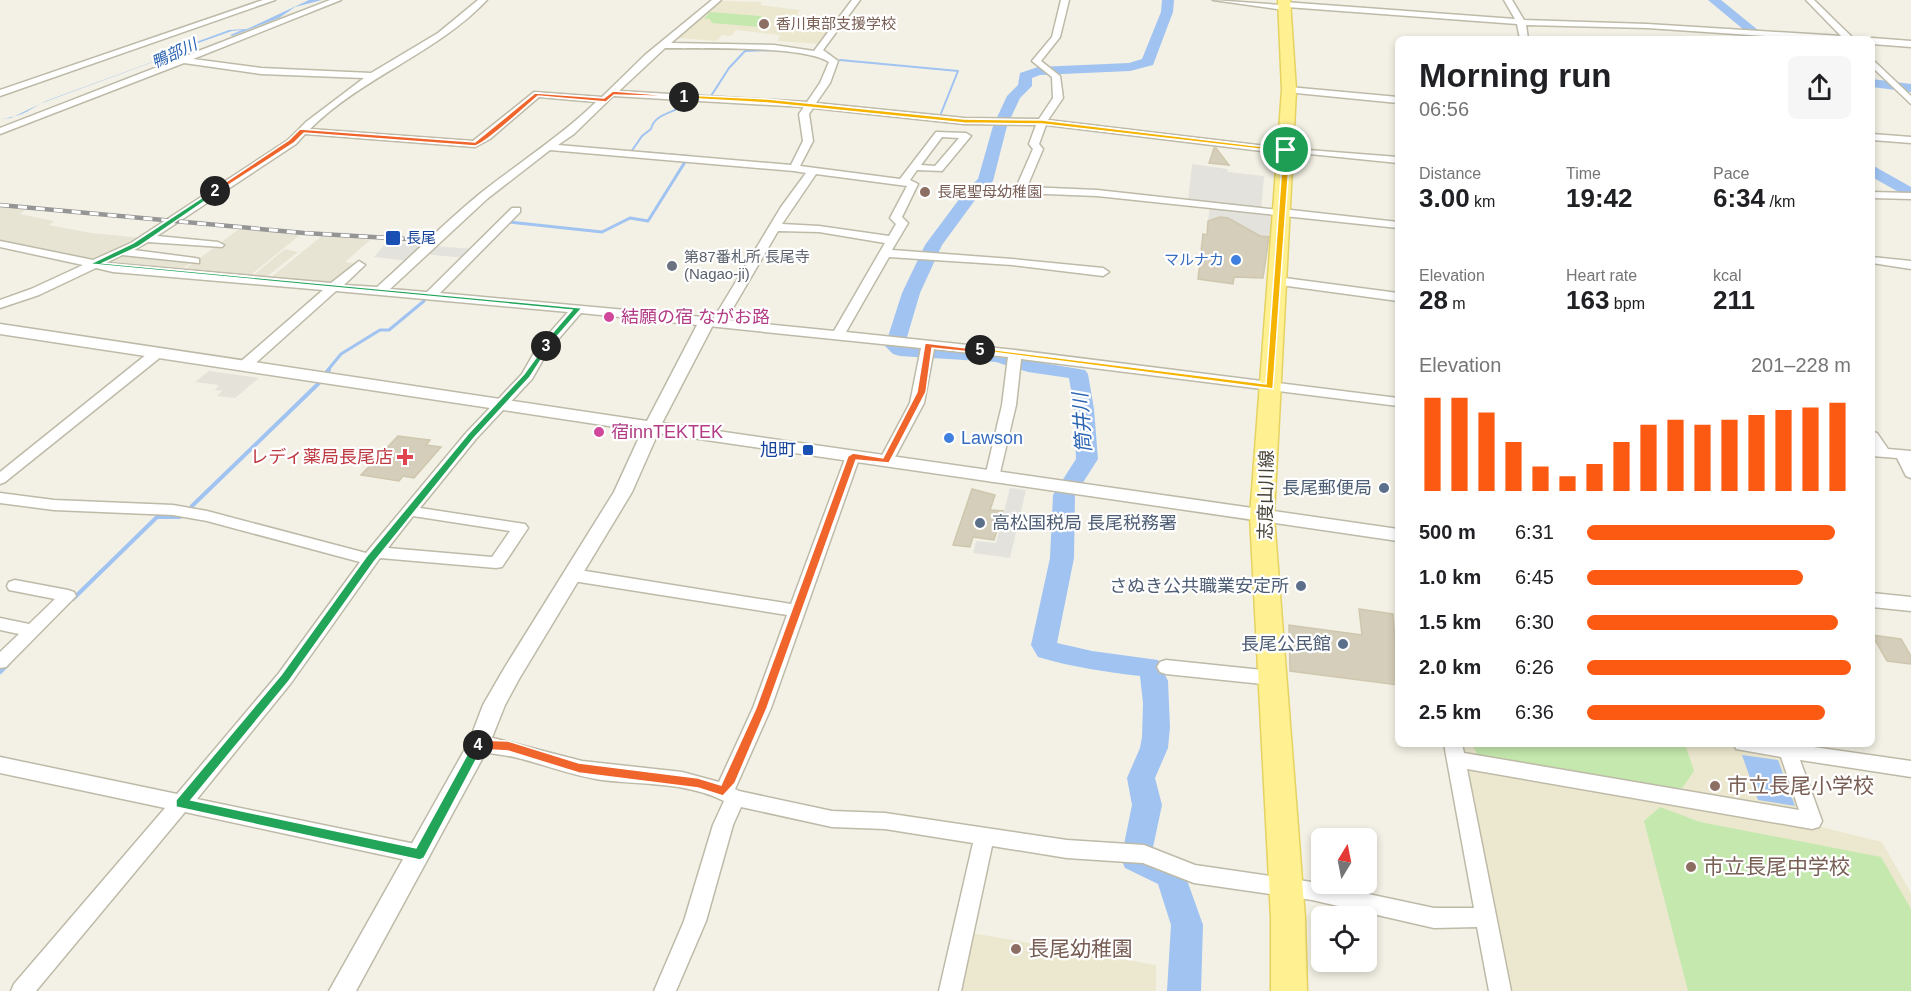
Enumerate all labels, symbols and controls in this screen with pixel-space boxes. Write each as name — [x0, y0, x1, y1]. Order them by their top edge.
place label: 香川東部支援学校 — [776, 15, 896, 32]
marker: 香川東部支援学校 — [757, 17, 771, 31]
water label: 鴨部川 — [149, 35, 201, 71]
button: share — [1788, 56, 1851, 119]
text: Morning run — [1419, 57, 1611, 94]
pin: 1 — [669, 82, 699, 112]
text: 1 — [680, 88, 688, 105]
text: 06:56 — [1419, 98, 1469, 120]
pin — [1260, 124, 1311, 175]
icon: arrive — [1269, 133, 1302, 166]
text: Distance — [1419, 165, 1481, 182]
text: Time — [1566, 165, 1601, 182]
text: Pace — [1713, 165, 1749, 182]
pin: 2 — [200, 176, 230, 206]
text: 2 — [211, 182, 219, 199]
place label: 長尾聖母幼稚園 — [937, 183, 1042, 200]
text: 3.00 — [1419, 183, 1470, 213]
text: 19:42 — [1566, 183, 1633, 213]
text: 6:34 — [1713, 183, 1765, 213]
marker: 長尾聖母幼稚園 — [918, 185, 932, 199]
text: km — [1470, 193, 1495, 210]
text: /km — [1765, 193, 1795, 210]
marker: 長尾 — [384, 229, 402, 247]
place label: 長尾 — [406, 229, 436, 246]
place label: 第87番札所 長尾寺 (Nagao-ji) — [684, 248, 810, 282]
place label: マルナカ — [1164, 251, 1224, 268]
marker: マルナカ — [1229, 253, 1243, 267]
marker: 第87番札所 長尾寺 (Nagao-ji) — [665, 259, 679, 273]
text: Elevation — [1419, 267, 1485, 284]
text: Heart rate — [1566, 267, 1637, 284]
text: kcal — [1713, 267, 1741, 284]
text: 28 — [1419, 285, 1448, 315]
text: 163 — [1566, 285, 1609, 315]
text: 211 — [1713, 285, 1755, 315]
text: m — [1448, 295, 1466, 312]
text: bpm — [1609, 295, 1645, 312]
place label: 結願の宿 ながお路 — [621, 307, 770, 327]
marker: 結願の宿 ながお路 — [602, 310, 616, 324]
pin: 3 — [531, 331, 561, 361]
pin: 5 — [965, 335, 995, 365]
text: 3 — [542, 337, 550, 354]
text: 5 — [976, 341, 984, 358]
text: Elevation — [1419, 354, 1501, 376]
text: 201–228 m — [1751, 354, 1851, 376]
water label: 筒井川 — [1069, 390, 1095, 454]
place label: 宿innTEKTEK — [611, 422, 723, 442]
marker: 宿innTEKTEK — [592, 425, 606, 439]
place label: Lawson — [961, 428, 1023, 448]
marker: Lawson — [942, 431, 956, 445]
place label: 旭町 — [760, 440, 796, 460]
marker: 旭町 — [801, 443, 815, 457]
place label: レディ薬局長尾店 — [250, 447, 393, 467]
marker: レディ薬局長尾店 — [398, 450, 412, 464]
street label: 志度山川線 — [1255, 450, 1277, 540]
place label: 長尾郵便局 — [1282, 478, 1372, 498]
marker: 長尾郵便局 — [1377, 481, 1391, 495]
place label: 高松国税局 長尾税務署 — [992, 513, 1177, 533]
marker: 高松国税局 長尾税務署 — [973, 516, 987, 530]
text: 500 m — [1419, 521, 1476, 543]
text: 6:31 — [1515, 521, 1554, 543]
text: 1.0 km — [1419, 566, 1481, 588]
text: 6:45 — [1515, 566, 1554, 588]
place label: さぬき公共職業安定所 — [1109, 576, 1289, 596]
marker: さぬき公共職業安定所 — [1294, 579, 1308, 593]
text: 1.5 km — [1419, 611, 1481, 633]
text: 6:30 — [1515, 611, 1554, 633]
place label: 長尾公民館 — [1241, 634, 1331, 654]
marker: 長尾公民館 — [1336, 637, 1350, 651]
text: 2.0 km — [1419, 656, 1481, 678]
text: 6:26 — [1515, 656, 1554, 678]
text: 2.5 km — [1419, 701, 1481, 723]
text: 6:36 — [1515, 701, 1554, 723]
pin: 4 — [463, 730, 493, 760]
text: 4 — [474, 736, 482, 753]
place label: 市立長尾小学校 — [1727, 774, 1874, 797]
marker: 市立長尾小学校 — [1708, 779, 1722, 793]
north arrow — [1311, 828, 1377, 894]
map controls — [1311, 828, 1377, 972]
place label: 市立長尾中学校 — [1703, 855, 1850, 878]
marker: 市立長尾中学校 — [1684, 860, 1698, 874]
button: locate — [1311, 906, 1377, 972]
place label: 長尾幼稚園 — [1028, 937, 1133, 960]
marker: 長尾幼稚園 — [1009, 942, 1023, 956]

